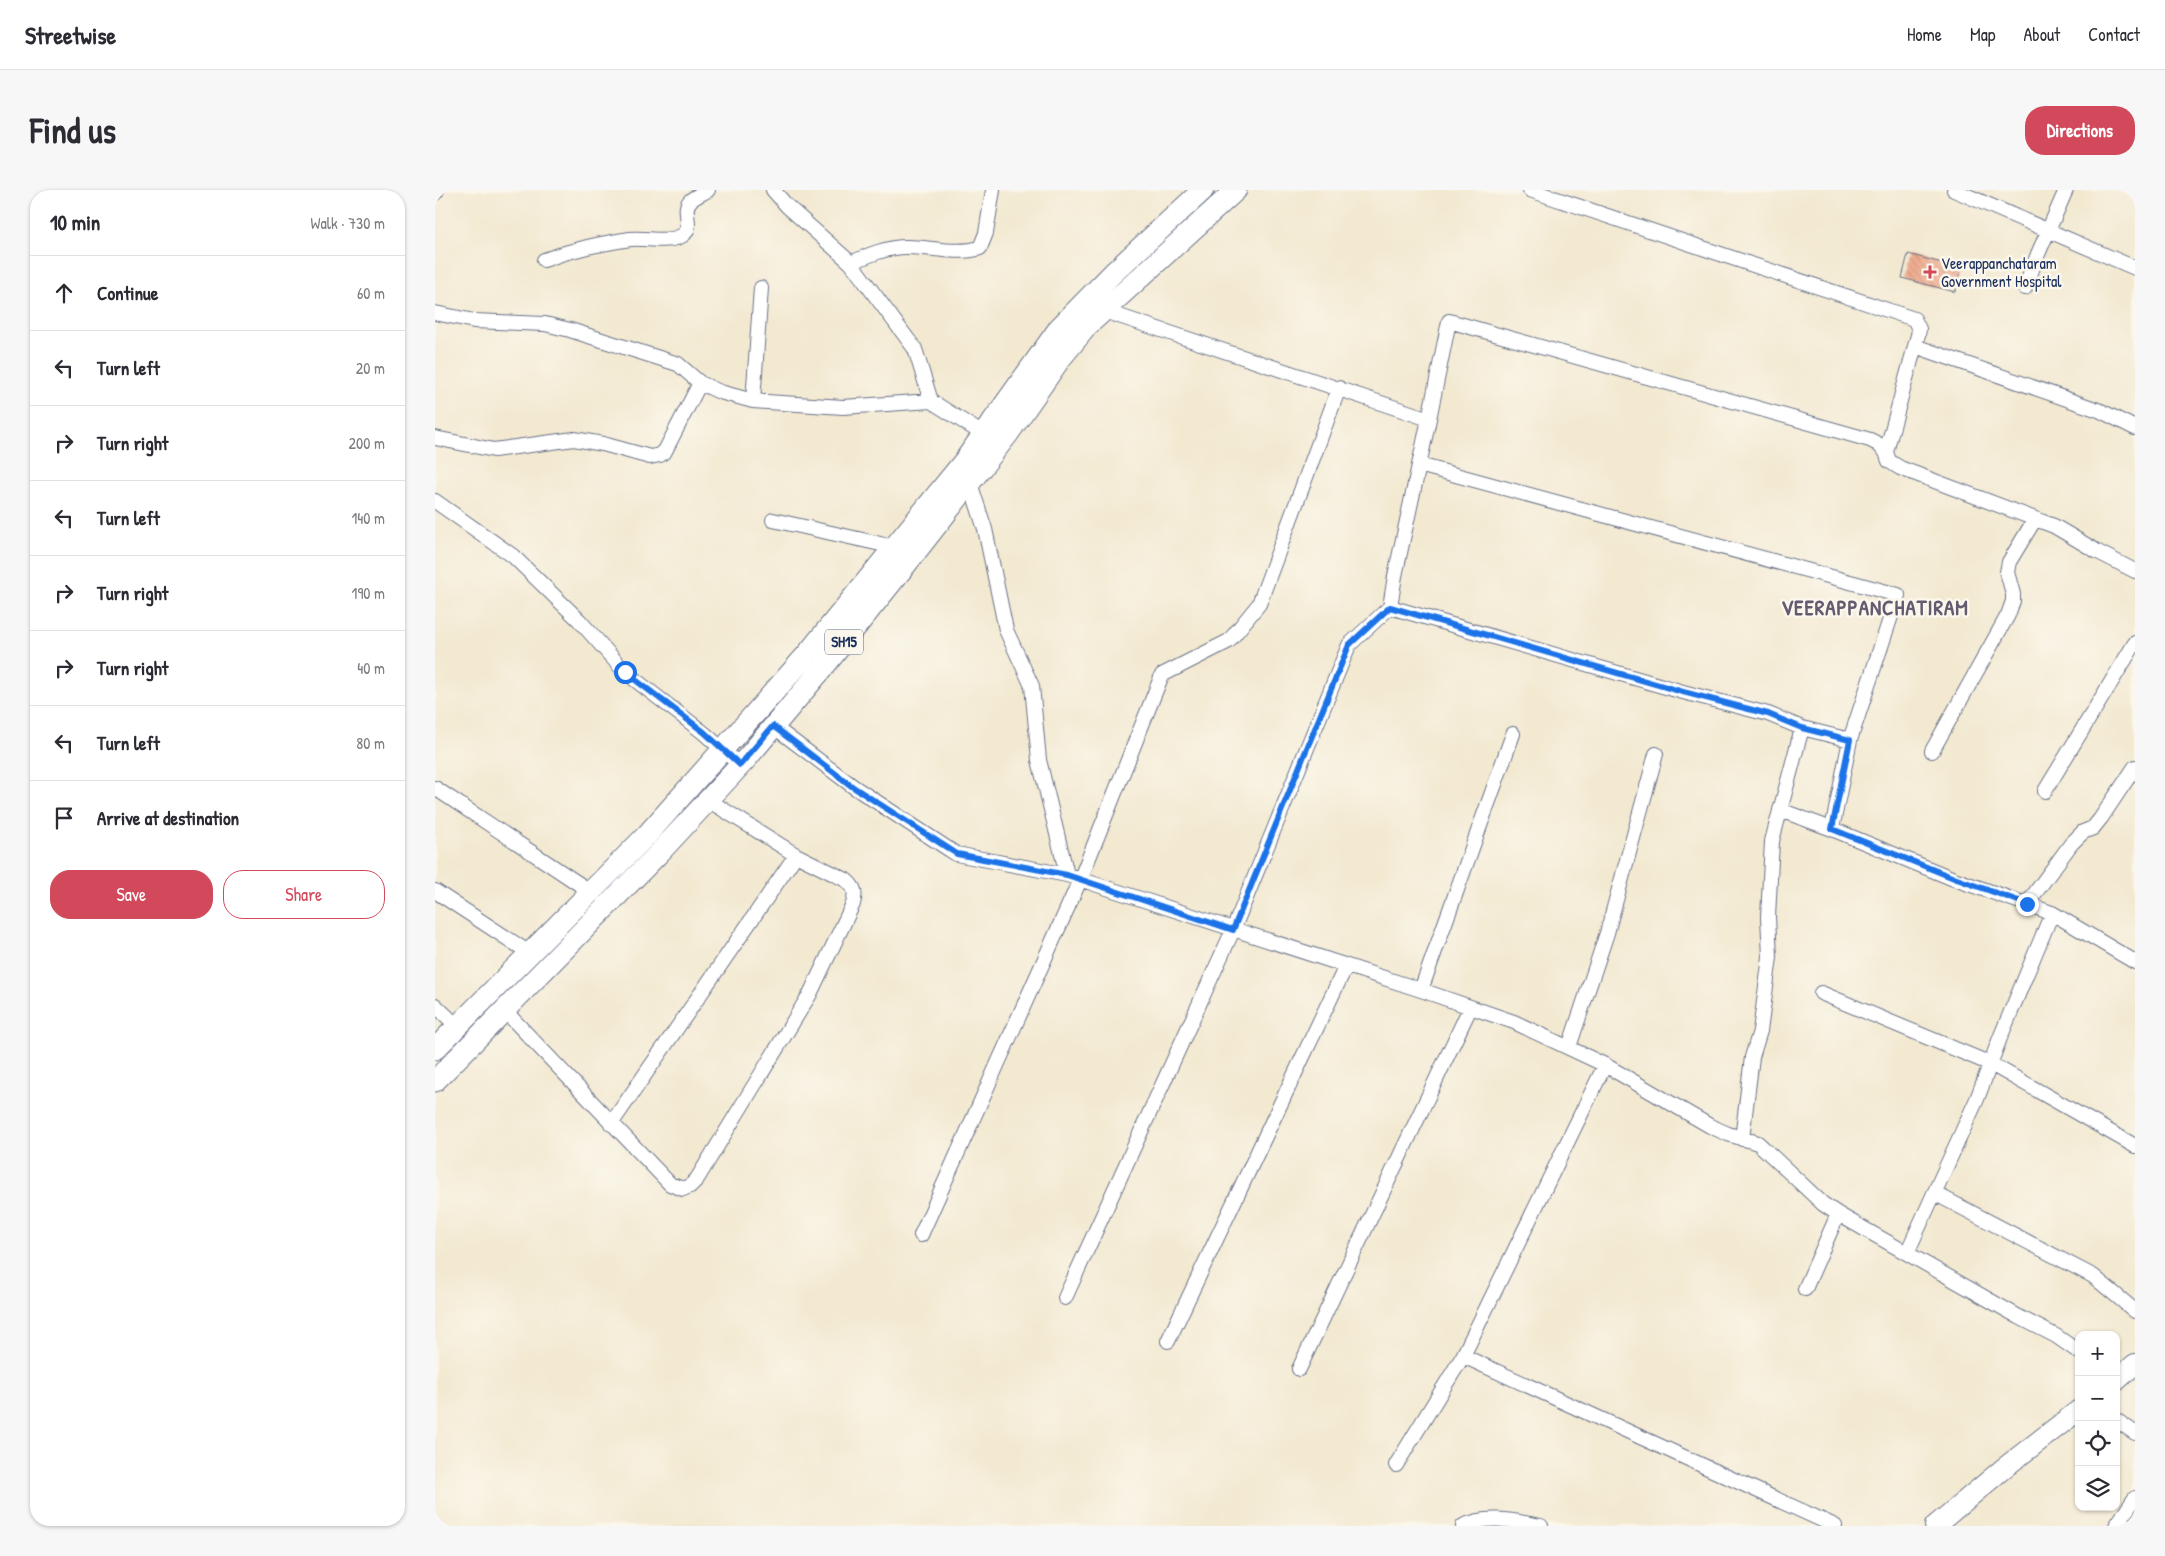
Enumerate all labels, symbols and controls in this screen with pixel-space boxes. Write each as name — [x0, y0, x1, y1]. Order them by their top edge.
text: Streetwise — [25, 19, 116, 51]
text: Home — [1907, 22, 1942, 47]
text: Map — [1970, 22, 1995, 47]
text: About — [2023, 22, 2060, 47]
text: Contact — [2088, 22, 2140, 47]
button: Directions — [2025, 106, 2135, 155]
text: Find us — [30, 107, 116, 154]
text: 10 min — [50, 208, 100, 237]
text: Walk · 730 m — [311, 212, 385, 234]
place label: Veerappanchataram Government Hospital — [1941, 252, 2062, 292]
marker: Veerappanchataram Government Hospital — [1923, 265, 1937, 279]
icon: ahead — [50, 279, 78, 307]
text: Continue — [97, 280, 158, 306]
text: 60 m — [357, 282, 385, 304]
icon: left — [50, 354, 78, 382]
text: Turn left — [97, 355, 160, 381]
text: 20 m — [356, 357, 385, 379]
icon: right — [50, 429, 78, 457]
text: Turn right — [97, 430, 168, 456]
text: 200 m — [349, 432, 385, 454]
icon: left — [50, 504, 78, 532]
text: Turn left — [97, 505, 160, 531]
text: 140 m — [351, 507, 385, 529]
icon: right — [50, 579, 78, 607]
text: Turn right — [97, 580, 168, 606]
text: 190 m — [352, 582, 385, 604]
district label: VEERAPPANCHATIRAM — [1781, 593, 1969, 622]
road number: SH15 — [825, 630, 863, 654]
icon: right — [50, 654, 78, 682]
text: Turn right — [97, 655, 168, 681]
text: 40 m — [357, 657, 385, 679]
route start — [614, 661, 637, 684]
icon: left — [50, 729, 78, 757]
text: Turn left — [97, 730, 160, 756]
text: 80 m — [356, 732, 385, 754]
icon: arrive — [50, 804, 78, 832]
text: Arrive at destination — [97, 805, 239, 831]
button: Save — [50, 870, 213, 919]
button: Share — [223, 870, 385, 919]
route end — [2016, 893, 2039, 916]
map controls — [2075, 1331, 2120, 1511]
button: + — [2075, 1331, 2120, 1376]
button: − — [2075, 1376, 2120, 1421]
button: locate — [2075, 1421, 2120, 1466]
button: layers — [2075, 1466, 2120, 1511]

